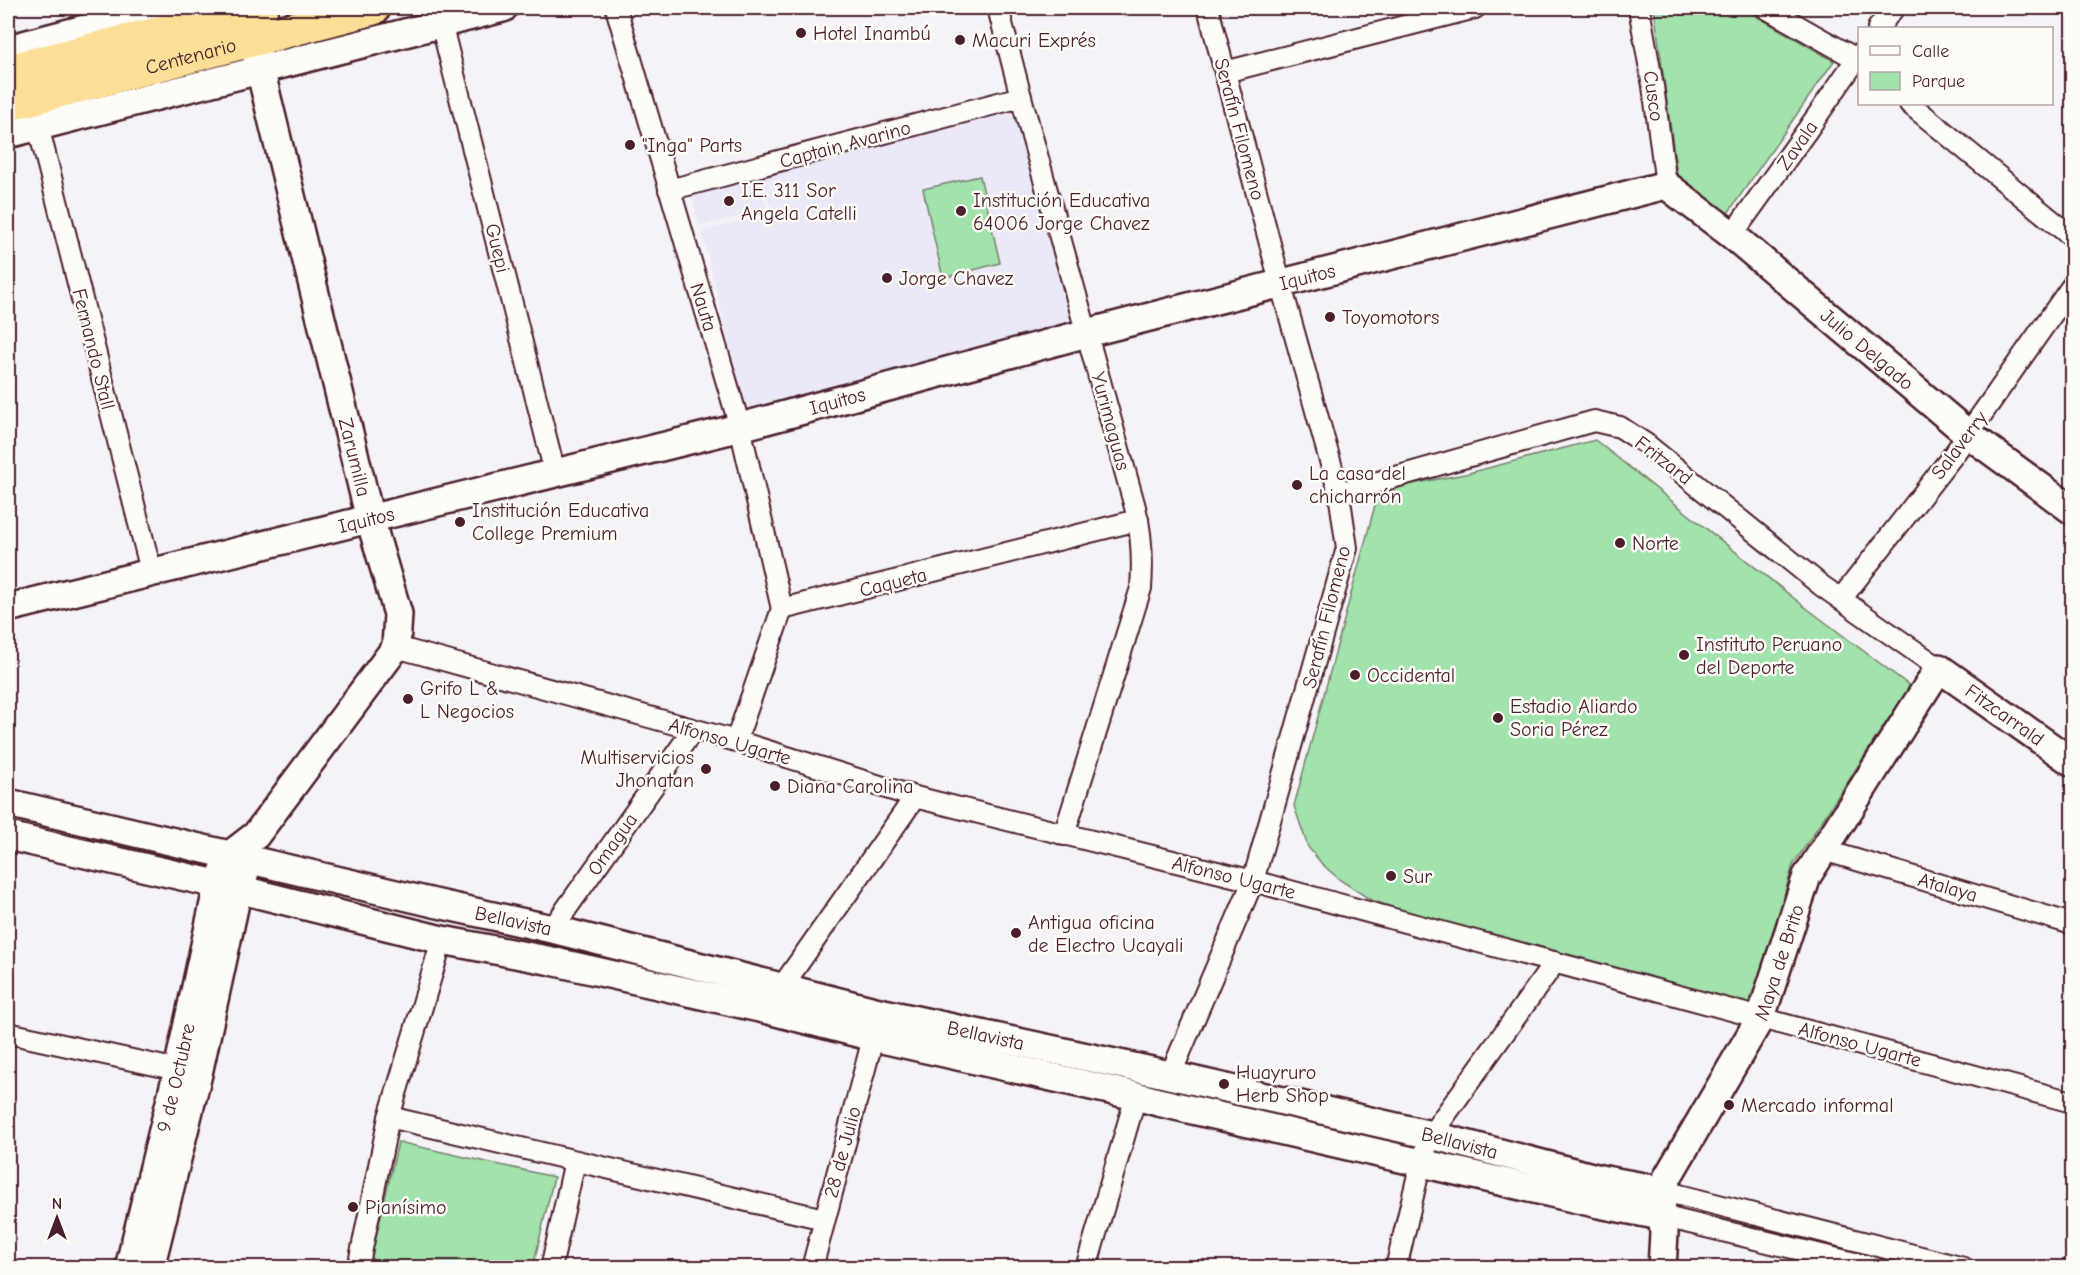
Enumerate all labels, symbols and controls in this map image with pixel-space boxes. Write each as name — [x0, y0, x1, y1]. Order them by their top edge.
place label: Hotel Inambú — [813, 22, 931, 45]
marker: Hotel Inambú — [794, 26, 808, 40]
legend — [1858, 27, 2053, 105]
place label: Macuri Exprés — [972, 29, 1096, 52]
street label: Centenario — [143, 33, 239, 79]
marker: Macuri Exprés — [953, 33, 967, 47]
text: Calle — [1912, 41, 1949, 62]
street label: Serafín Filomeno — [1210, 56, 1270, 203]
street label: Cusco — [1639, 69, 1668, 123]
text: Parque — [1912, 71, 1965, 92]
street label: Captain Avarino — [777, 116, 913, 173]
street label: Zavala — [1772, 116, 1823, 174]
place label: "Inga" Parts — [642, 134, 742, 157]
marker: "Inga" Parts — [623, 138, 637, 152]
place label: I.E. 311 Sor Angela Catelli — [741, 179, 857, 225]
place label: Institución Educativa 64006 Jorge Chavez — [973, 189, 1150, 235]
marker: I.E. 311 Sor Angela Catelli — [722, 194, 736, 208]
marker: Institución Educativa 64006 Jorge Chavez — [954, 204, 968, 218]
street label: Guepi — [480, 221, 515, 275]
street label: Iquitos — [1277, 259, 1338, 295]
place label: Jorge Chavez — [899, 267, 1014, 290]
marker: Jorge Chavez — [880, 271, 894, 285]
street label: Nauta — [685, 280, 722, 334]
street label: Fernando Stall — [67, 286, 120, 412]
street label: Julio Delgado — [1816, 304, 1918, 395]
place label: Toyomotors — [1342, 306, 1439, 329]
marker: Toyomotors — [1323, 310, 1337, 324]
street label: Yurimaguas — [1086, 369, 1135, 473]
street label: Iquitos — [807, 383, 868, 420]
street label: Salaverry — [1926, 407, 1992, 484]
street label: Zarumilla — [334, 415, 375, 499]
street label: Fritzard — [1631, 431, 1697, 490]
place label: La casa del chicharrón — [1309, 462, 1406, 508]
marker: La casa del chicharrón — [1290, 478, 1304, 492]
place label: Institución Educativa College Premium — [472, 499, 649, 545]
street label: Iquitos — [336, 502, 397, 538]
marker: Institución Educativa College Premium — [453, 515, 467, 529]
place label: Norte — [1632, 532, 1679, 555]
marker: Norte — [1613, 536, 1627, 550]
street label: Serafín Filomeno — [1298, 543, 1355, 691]
street label: Caqueta — [857, 563, 929, 602]
place label: Instituto Peruano del Deporte — [1696, 633, 1842, 679]
marker: Instituto Peruano del Deporte — [1677, 648, 1691, 662]
place label: Occidental — [1367, 664, 1455, 687]
marker: Occidental — [1348, 668, 1362, 682]
place label: Grifo L & L Negocios — [420, 677, 514, 723]
street label: Fitzcarrald — [1961, 679, 2048, 751]
marker: Grifo L & L Negocios — [401, 692, 415, 706]
place label: Estadio Aliardo Soria Pérez — [1510, 695, 1638, 741]
marker: Estadio Aliardo Soria Pérez — [1491, 711, 1505, 725]
street label: Alfonso Ugarte — [666, 713, 794, 770]
place label: Multiservicios Jhonatan — [580, 746, 694, 792]
marker: Multiservicios Jhonatan — [699, 762, 713, 776]
place label: Diana Carolina — [787, 775, 914, 798]
marker: Diana Carolina — [768, 779, 782, 793]
street label: Omagua — [583, 809, 642, 880]
street label: Alfonso Ugarte — [1170, 851, 1298, 904]
place label: Sur — [1403, 865, 1432, 888]
street label: Atalaya — [1915, 868, 1980, 907]
marker: Sur — [1384, 869, 1398, 883]
street label: Bellavista — [473, 901, 554, 941]
street label: Maya de Brito — [1750, 902, 1809, 1024]
place label: Antigua oficina de Electro Ucayali — [1028, 911, 1184, 957]
marker: Antigua oficina de Electro Ucayali — [1009, 926, 1023, 940]
street label: Bellavista — [945, 1016, 1026, 1055]
street label: Alfonso Ugarte — [1796, 1017, 1924, 1072]
street label: 9 de Octubre — [152, 1021, 200, 1135]
place label: Huayruro Herb Shop — [1236, 1061, 1329, 1107]
marker: Huayruro Herb Shop — [1217, 1077, 1231, 1091]
place label: Mercado informal — [1741, 1094, 1894, 1117]
marker: Mercado informal — [1722, 1098, 1736, 1112]
street label: 28 de Julio — [819, 1104, 866, 1200]
street label: Bellavista — [1419, 1122, 1500, 1164]
north arrow — [27, 1188, 87, 1248]
text: N — [52, 1195, 62, 1213]
place label: Pianísimo — [365, 1196, 447, 1219]
marker: Pianísimo — [346, 1200, 360, 1214]

